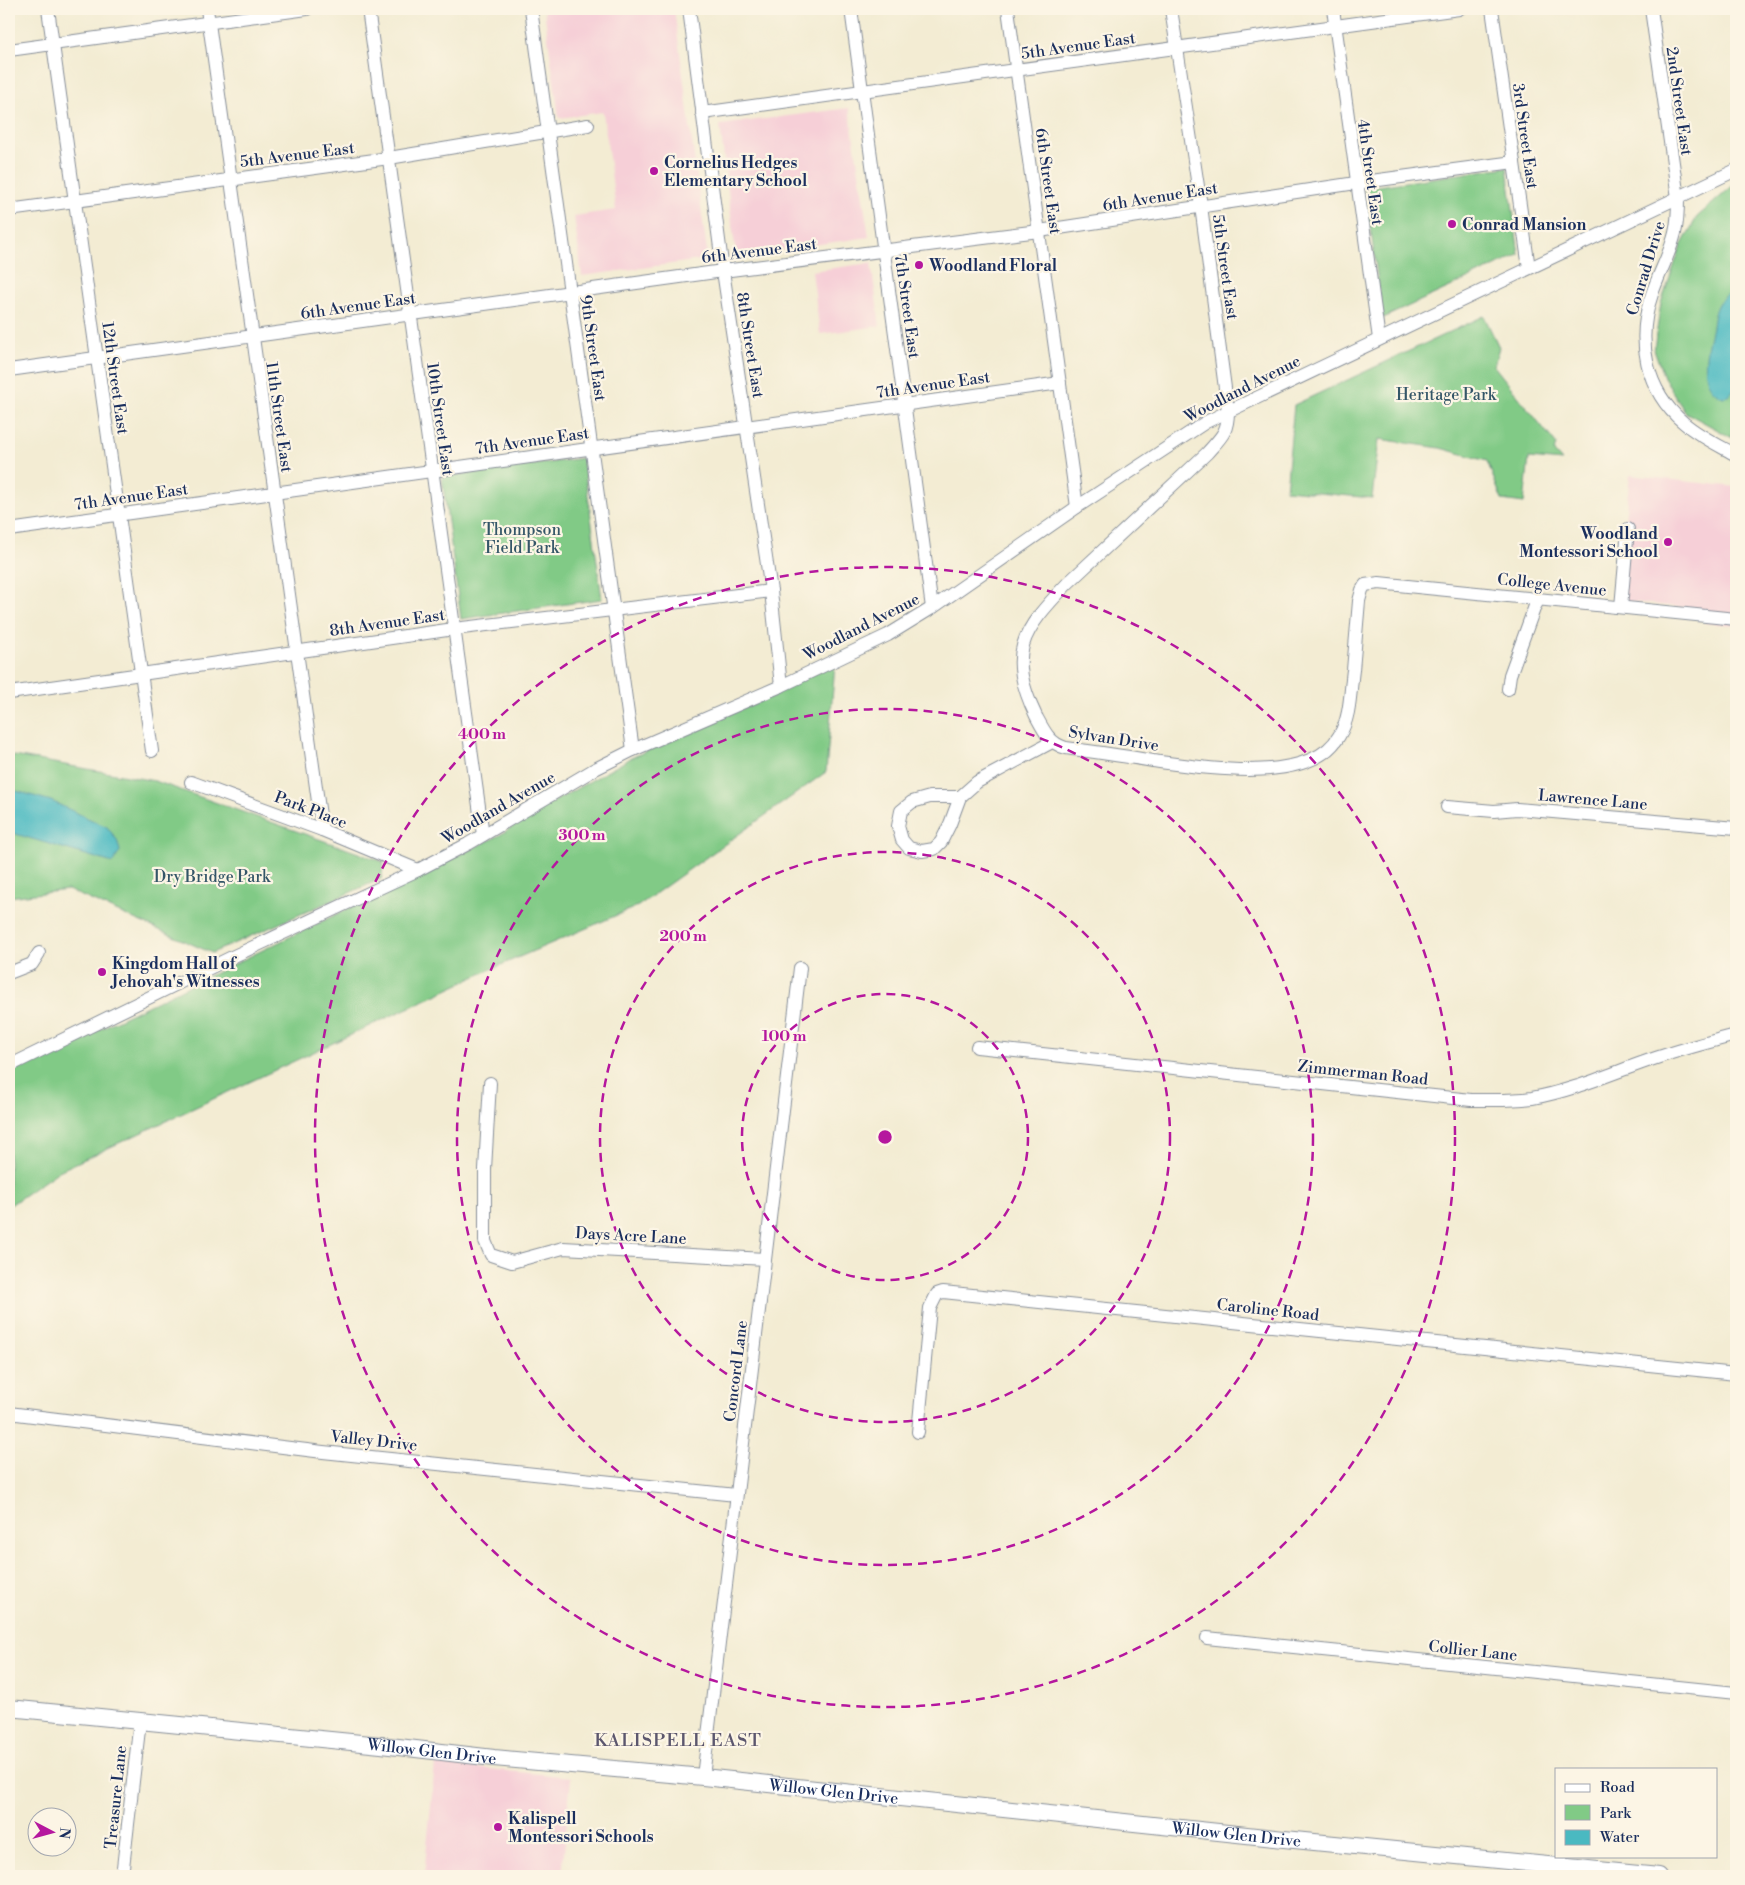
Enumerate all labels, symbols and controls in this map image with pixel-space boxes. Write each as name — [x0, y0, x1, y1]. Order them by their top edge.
street label: 5th Avenue East — [1020, 28, 1137, 64]
street label: 2nd Street East — [1661, 45, 1697, 157]
street label: 3rd Street East — [1508, 82, 1542, 191]
street label: 4th Street East — [1353, 118, 1387, 227]
street label: 6th Street East — [1031, 127, 1065, 236]
street label: 5th Avenue East — [239, 138, 356, 172]
place label: Cornelius Hedges Elementary School — [664, 153, 808, 191]
marker: Cornelius Hedges Elementary School — [648, 165, 660, 177]
street label: 6th Avenue East — [1101, 178, 1220, 216]
street label: 5th Street East — [1208, 213, 1242, 321]
place label: Conrad Mansion — [1462, 215, 1587, 235]
marker: Conrad Mansion — [1446, 218, 1458, 230]
street label: Conrad Drive — [1622, 219, 1670, 318]
street label: 6th Avenue East — [700, 234, 818, 268]
street label: 7th Street East — [890, 253, 924, 360]
place label: Woodland Floral — [928, 256, 1058, 276]
marker: Woodland Floral — [913, 259, 925, 271]
street label: 6th Avenue East — [299, 288, 417, 324]
street label: 8th Street East — [732, 291, 768, 400]
street label: 9th Street East — [576, 294, 610, 403]
street label: 12th Street East — [97, 320, 133, 436]
street label: Woodland Avenue — [1180, 351, 1304, 427]
street label: 11th Street East — [261, 360, 297, 474]
street label: 10th Street East — [422, 361, 458, 477]
street label: 7th Avenue East — [875, 367, 992, 403]
park label: Heritage Park — [1396, 385, 1498, 405]
street label: 7th Avenue East — [474, 423, 591, 459]
street label: 7th Avenue East — [73, 479, 190, 515]
park label: Thompson Field Park — [483, 520, 562, 558]
place label: Woodland Montessori School — [1519, 524, 1659, 562]
marker: Woodland Montessori School — [1662, 536, 1674, 548]
street label: College Avenue — [1496, 569, 1608, 601]
street label: Woodland Avenue — [799, 589, 923, 665]
street label: 8th Avenue East — [328, 605, 447, 641]
street label: Sylvan Drive — [1067, 722, 1160, 756]
text: 400 m — [458, 725, 506, 744]
street label: Woodland Avenue — [437, 767, 559, 849]
street label: Lawrence Lane — [1537, 785, 1648, 815]
street label: Park Place — [271, 787, 350, 833]
text: 300 m — [559, 826, 606, 845]
park label: Dry Bridge Park — [154, 867, 272, 887]
text: 200 m — [659, 927, 707, 946]
place label: Kingdom Hall of Jehovah's Witnesses — [110, 954, 260, 992]
marker: Kingdom Hall of Jehovah's Witnesses — [96, 966, 108, 978]
text: 100 m — [762, 1027, 807, 1046]
street label: Zimmerman Road — [1297, 1056, 1429, 1090]
centre of rings — [876, 1128, 894, 1146]
street label: Days Acre Lane — [575, 1223, 687, 1249]
street label: Caroline Road — [1216, 1295, 1320, 1325]
street label: Concord Lane — [720, 1319, 752, 1423]
street label: Valley Drive — [328, 1426, 418, 1456]
street label: Collier Lane — [1427, 1636, 1518, 1666]
district label: KALISPELL EAST — [594, 1729, 762, 1752]
street label: Willow Glen Drive — [365, 1735, 497, 1769]
street label: Treasure Lane — [101, 1744, 131, 1850]
legend — [1555, 1768, 1718, 1858]
street label: Willow Glen Drive — [767, 1775, 899, 1809]
text: Road — [1600, 1778, 1635, 1797]
text: Park — [1600, 1804, 1632, 1823]
north arrow — [28, 1808, 78, 1858]
place label: Kalispell Montessori Schools — [508, 1809, 654, 1847]
street label: Willow Glen Drive — [1170, 1818, 1302, 1852]
marker: Kalispell Montessori Schools — [492, 1821, 504, 1833]
text: N — [54, 1827, 73, 1840]
text: Water — [1599, 1828, 1640, 1847]

